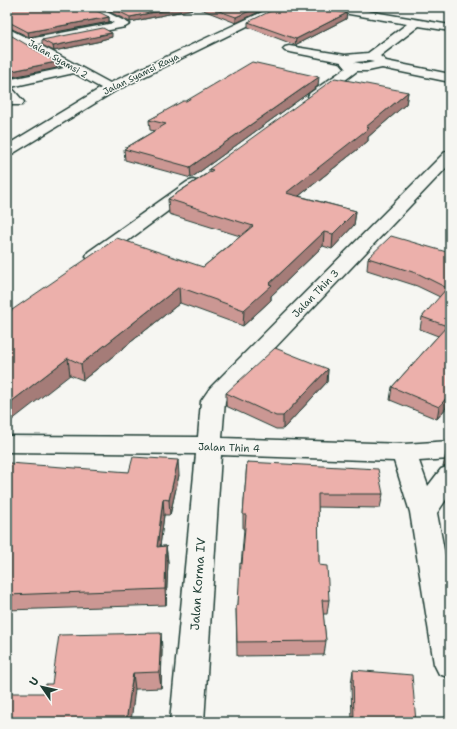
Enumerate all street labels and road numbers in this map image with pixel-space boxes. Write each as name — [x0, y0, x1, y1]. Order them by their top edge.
street label: Jalan Syamsi 2 — [26, 37, 90, 81]
street label: Jalan Syamsi Raya — [101, 50, 181, 98]
street label: Jalan Thin 3 — [289, 267, 342, 320]
street label: Jalan Thin 4 — [198, 440, 260, 455]
street label: Jalan Korma IV — [187, 537, 209, 631]

